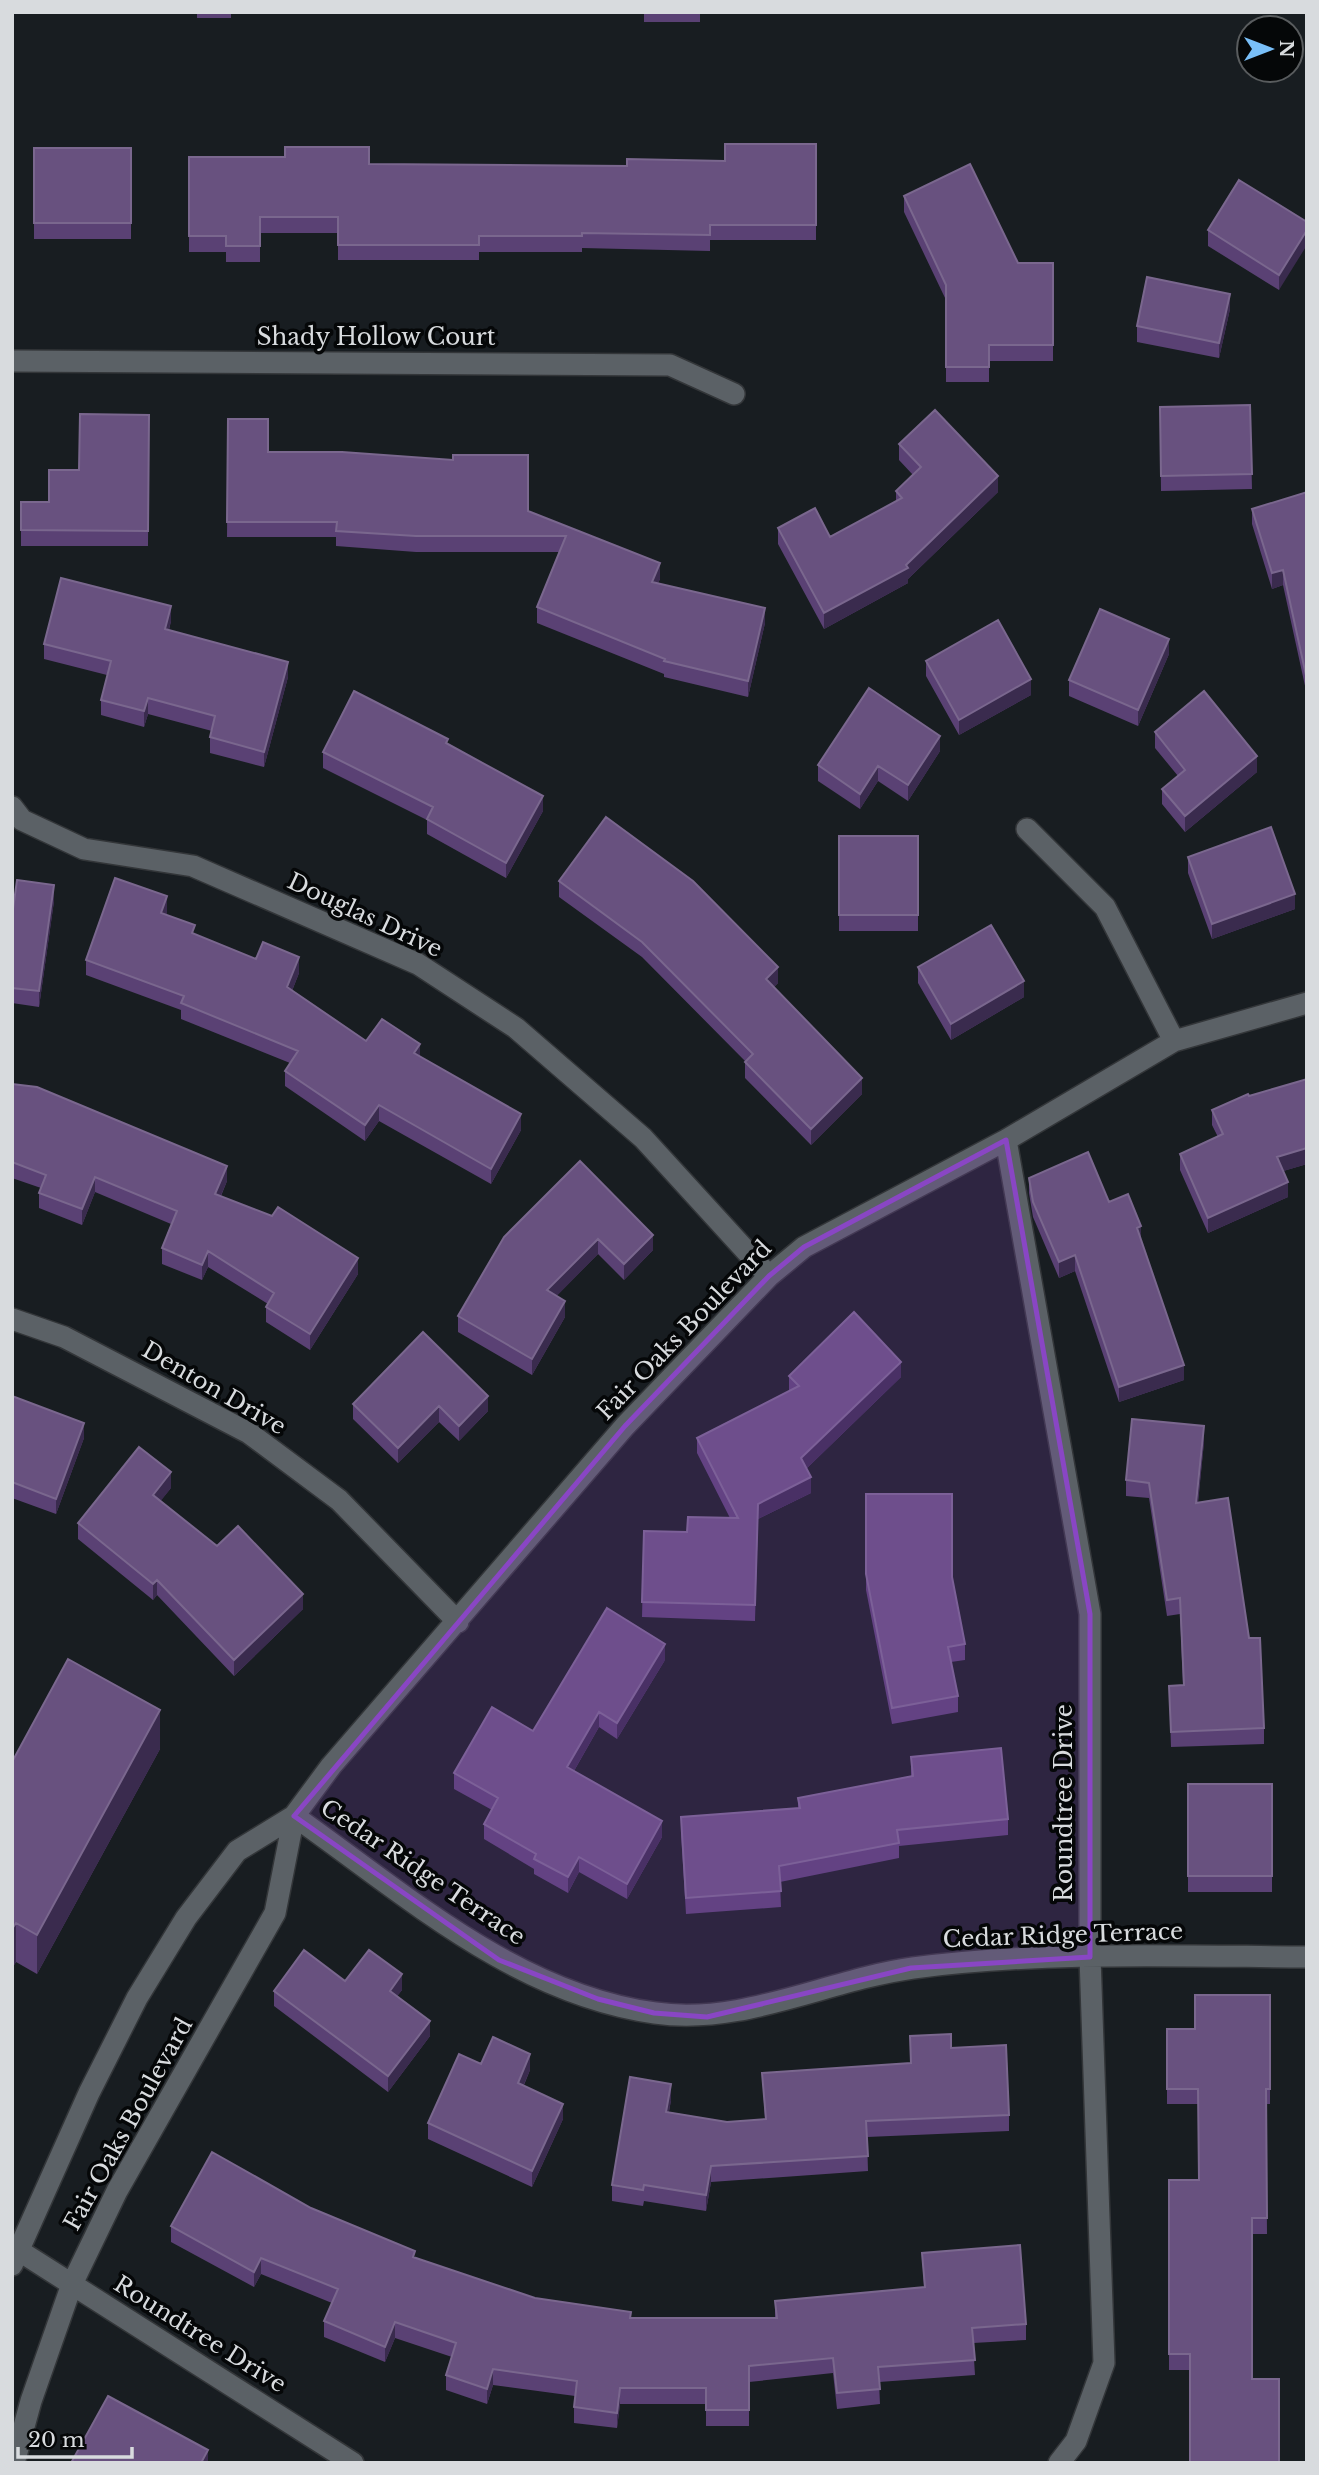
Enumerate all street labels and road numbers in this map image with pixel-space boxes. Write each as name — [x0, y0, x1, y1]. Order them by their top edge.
street label: Shady Hollow Court — [257, 323, 496, 351]
street label: Douglas Drive — [283, 867, 447, 963]
street label: Fair Oaks Boulevard — [591, 1234, 777, 1426]
street label: Denton Drive — [137, 1336, 291, 1440]
street label: Roundtree Drive — [1050, 1704, 1078, 1902]
street label: Cedar Ridge Terrace — [315, 1793, 531, 1951]
street label: Cedar Ridge Terrace — [942, 1917, 1184, 1953]
street label: Fair Oaks Boulevard — [58, 2013, 198, 2235]
street label: Roundtree Drive — [109, 2270, 291, 2398]

